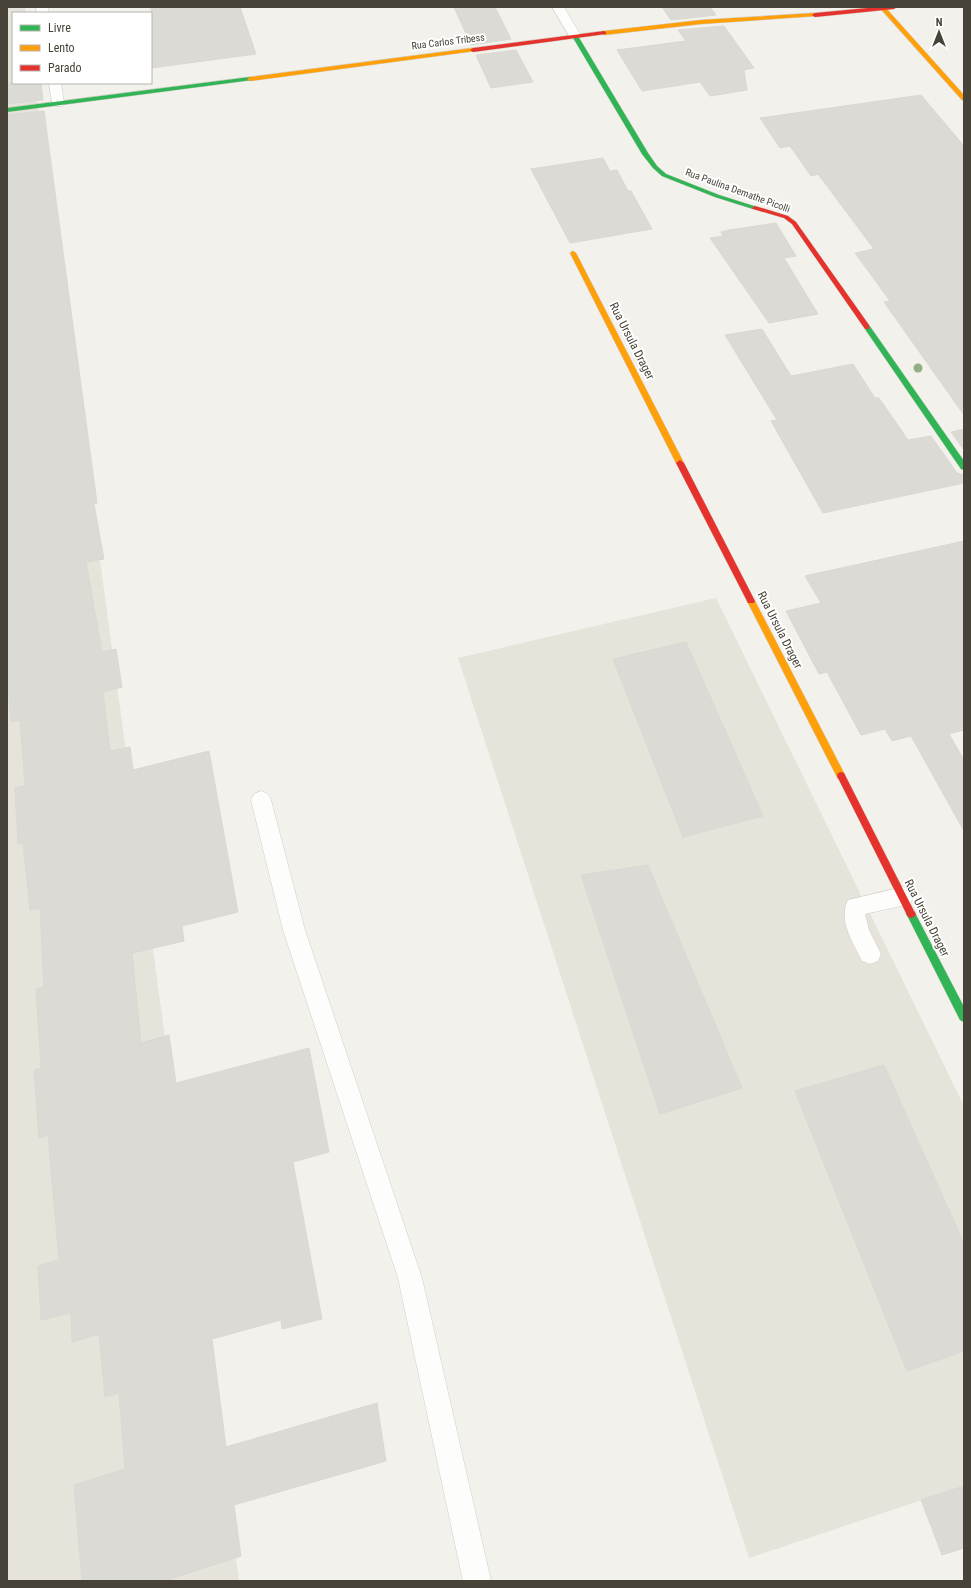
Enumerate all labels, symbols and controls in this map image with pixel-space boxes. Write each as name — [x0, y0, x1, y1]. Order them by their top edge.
legend — [12, 12, 152, 84]
north arrow — [919, 12, 959, 52]
text: N — [936, 16, 943, 29]
text: Livre — [48, 21, 71, 35]
street label: Rua Carlos Tribess — [411, 31, 486, 51]
text: Lento — [48, 41, 75, 55]
text: Parado — [48, 61, 81, 75]
street label: Rua Paulina Demathe Picolli — [684, 166, 792, 215]
street label: Rua Ursula Drager — [607, 300, 658, 382]
street label: Rua Ursula Drager — [755, 589, 806, 671]
street label: Rua Ursula Drager — [902, 877, 953, 959]

